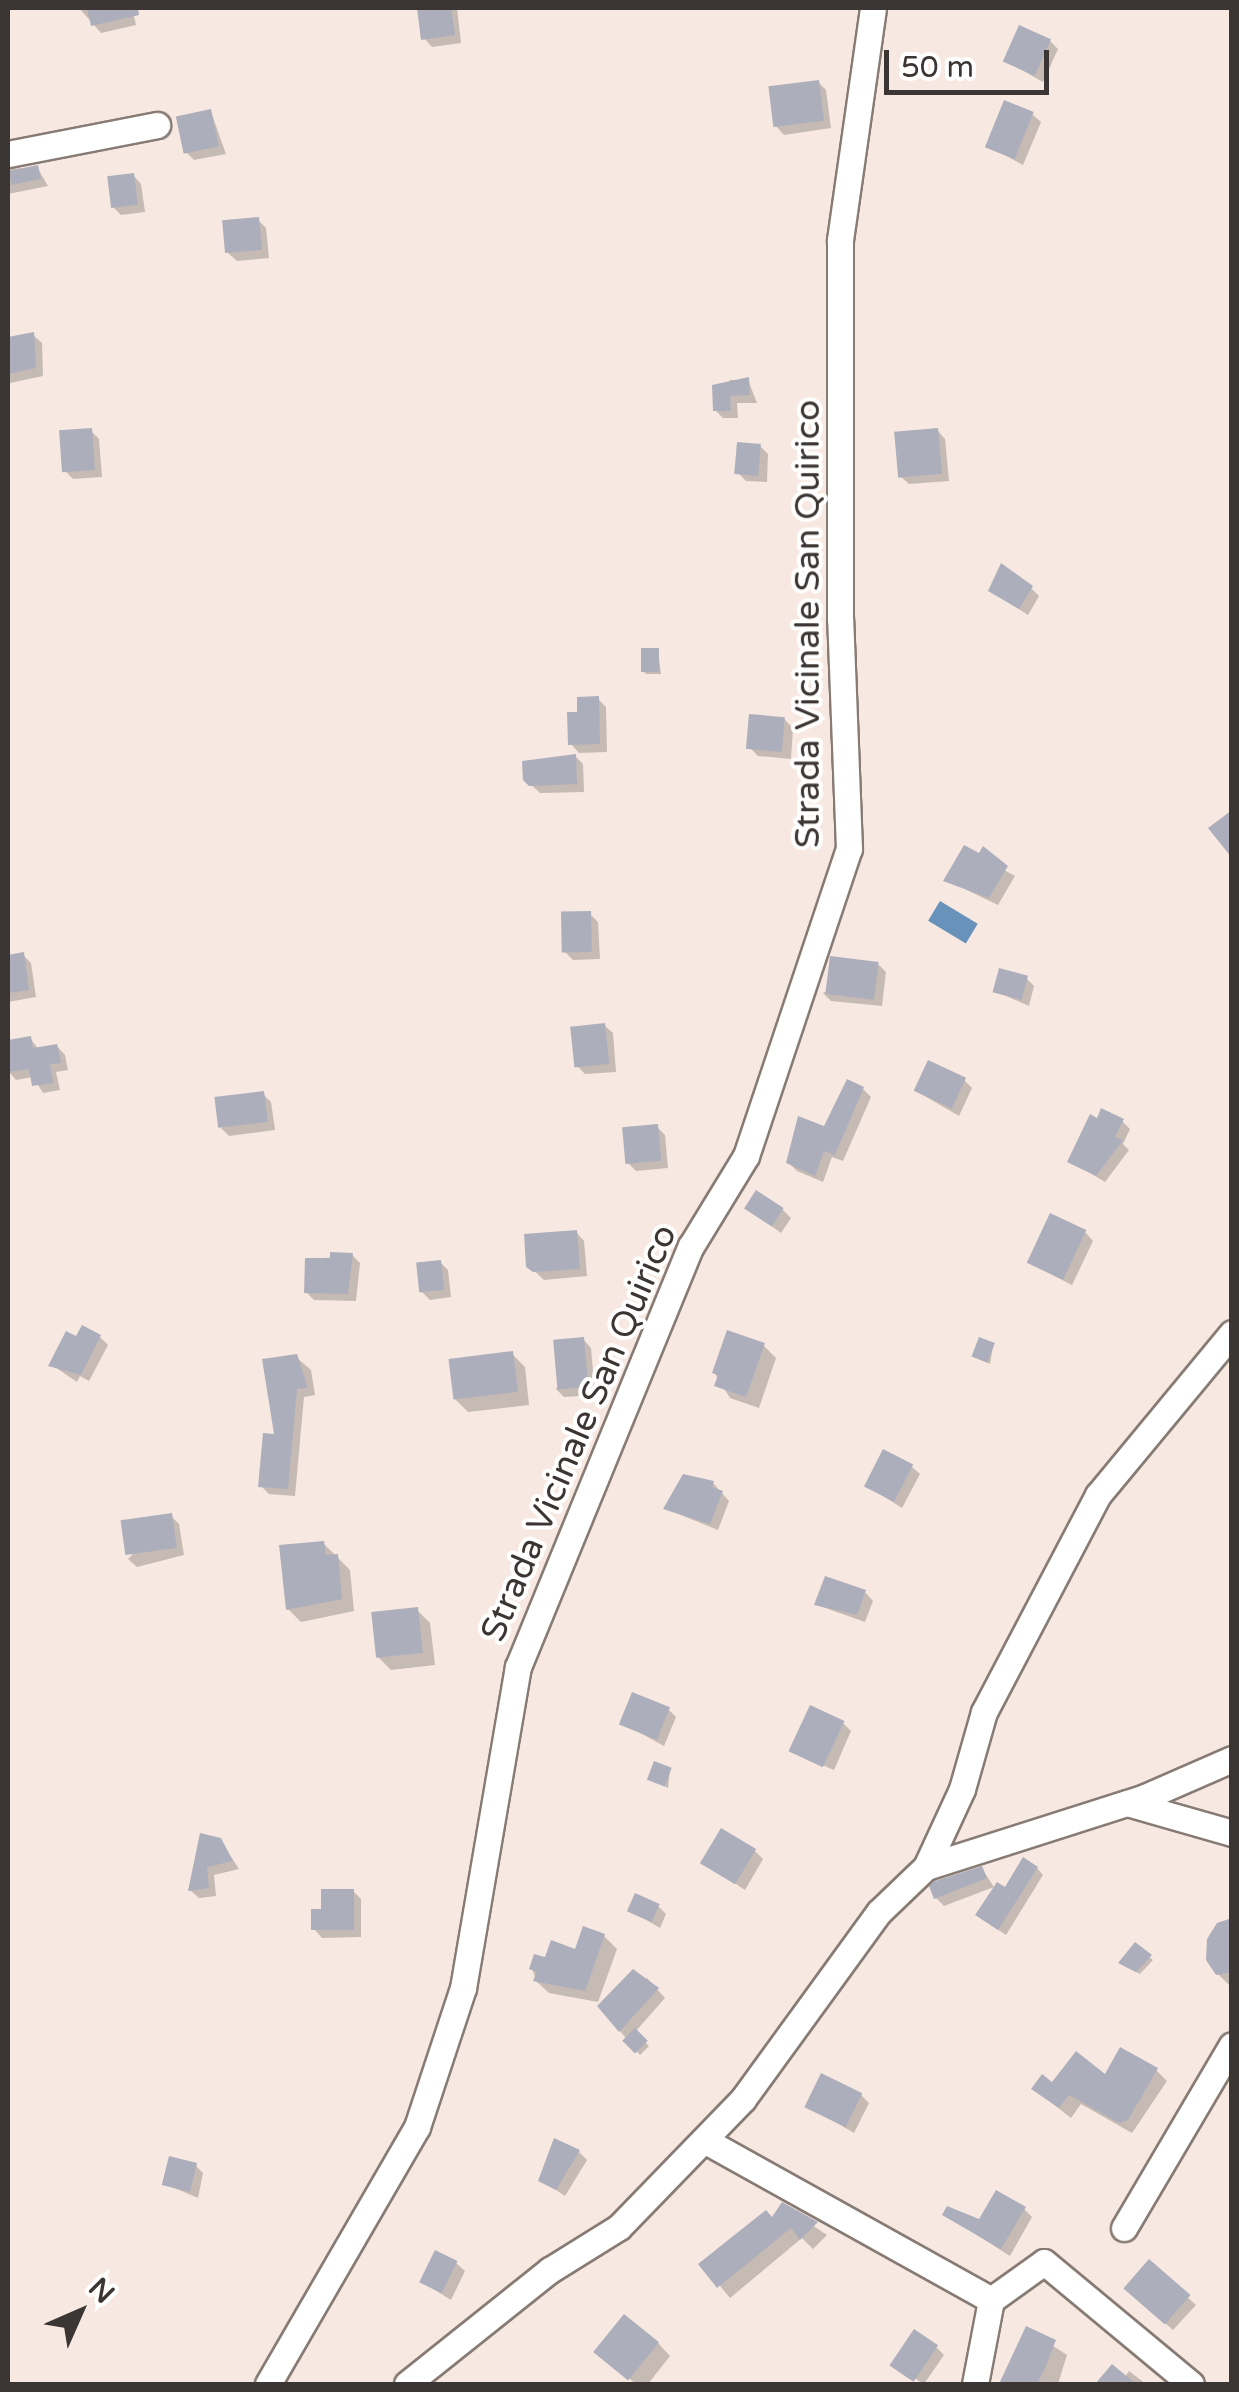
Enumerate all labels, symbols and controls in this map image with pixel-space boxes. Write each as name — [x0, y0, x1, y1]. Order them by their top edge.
scale bar — [889, 30, 1054, 92]
text: 50 m — [901, 49, 974, 86]
street label: Strada Vicinale San Quirico — [787, 400, 829, 848]
street label: Strada Vicinale San Quirico — [472, 1218, 686, 1648]
north arrow — [30, 2262, 130, 2362]
text: N — [81, 2271, 121, 2311]

